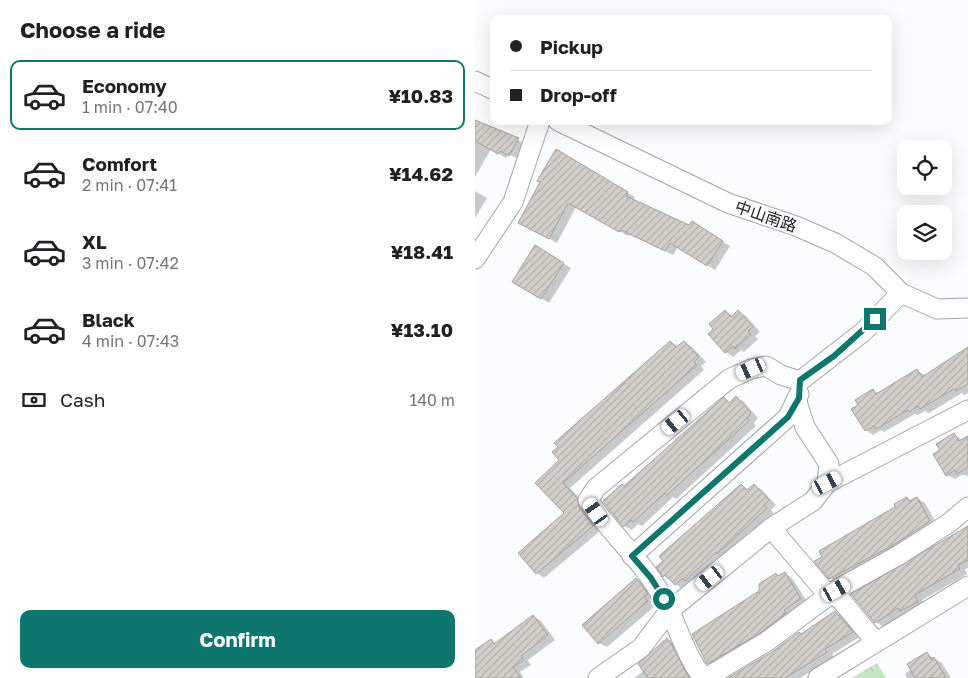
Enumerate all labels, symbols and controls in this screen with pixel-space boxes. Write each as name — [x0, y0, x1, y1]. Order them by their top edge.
text: Choose a ride — [20, 16, 166, 43]
text: Pickup — [540, 35, 603, 58]
icon: car — [22, 73, 67, 118]
text: Economy — [82, 74, 167, 97]
text: Drop-off — [540, 83, 617, 106]
text: ¥10.83 — [388, 84, 453, 107]
text: 1 min · 07:40 — [82, 97, 178, 117]
map controls — [897, 140, 952, 260]
button: locate — [897, 140, 952, 195]
icon: car — [22, 151, 67, 196]
text: Comfort — [82, 152, 157, 175]
text: ¥14.62 — [389, 162, 453, 185]
text: 2 min · 07:41 — [82, 175, 177, 195]
street label: 中山南路 — [732, 196, 800, 236]
button: layers — [897, 205, 952, 260]
icon: car — [22, 229, 67, 274]
text: XL — [82, 230, 107, 253]
text: ¥18.41 — [391, 240, 453, 263]
text: 3 min · 07:42 — [82, 253, 179, 273]
icon: car — [22, 307, 67, 352]
text: Black — [82, 308, 135, 331]
route end — [864, 308, 886, 330]
text: ¥13.10 — [391, 318, 453, 341]
text: 4 min · 07:43 — [82, 331, 179, 351]
car — [734, 356, 767, 382]
icon: cash — [20, 386, 48, 414]
text: Cash — [60, 388, 105, 411]
text: 140 m — [409, 390, 455, 410]
car — [659, 407, 692, 437]
car — [810, 470, 843, 496]
car — [581, 495, 610, 529]
car — [693, 563, 726, 593]
car — [819, 576, 852, 604]
route start — [653, 588, 675, 610]
button: Confirm — [20, 610, 455, 668]

